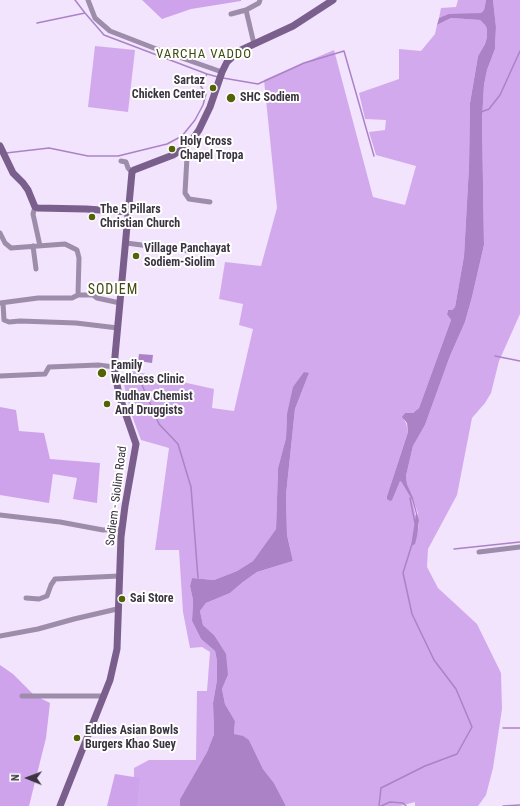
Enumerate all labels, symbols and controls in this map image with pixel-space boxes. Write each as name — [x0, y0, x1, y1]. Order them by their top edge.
district label: VARCHA VADDO — [156, 47, 252, 63]
place label: Sartaz Chicken Center — [132, 74, 205, 102]
marker: Sartaz Chicken Center — [208, 83, 218, 93]
place label: SHC Sodiem — [240, 91, 300, 105]
marker: SHC Sodiem — [225, 92, 237, 104]
place label: Holy Cross Chapel Tropa — [180, 135, 243, 163]
marker: Holy Cross Chapel Tropa — [167, 144, 177, 154]
place label: The 5 Pillars Christian Church — [100, 203, 180, 231]
marker: The 5 Pillars Christian Church — [87, 212, 97, 222]
place label: Village Panchayat Sodiem-Siolim — [144, 242, 230, 270]
marker: Village Panchayat Sodiem-Siolim — [131, 251, 141, 261]
district label: SODIEM — [88, 282, 138, 298]
place label: Family Wellness Clinic — [111, 359, 184, 387]
marker: Family Wellness Clinic — [96, 367, 108, 379]
place label: Rudhav Chemist And Druggists — [115, 390, 193, 418]
marker: Rudhav Chemist And Druggists — [102, 399, 112, 409]
street label: Sodiem - Siolim Road — [104, 445, 130, 547]
place label: Sai Store — [130, 592, 173, 606]
marker: Sai Store — [117, 594, 127, 604]
place label: Eddies Asian Bowls Burgers Khao Suey — [85, 724, 178, 752]
marker: Eddies Asian Bowls Burgers Khao Suey — [72, 733, 82, 743]
north arrow — [8, 758, 48, 798]
text: N — [9, 774, 22, 781]

